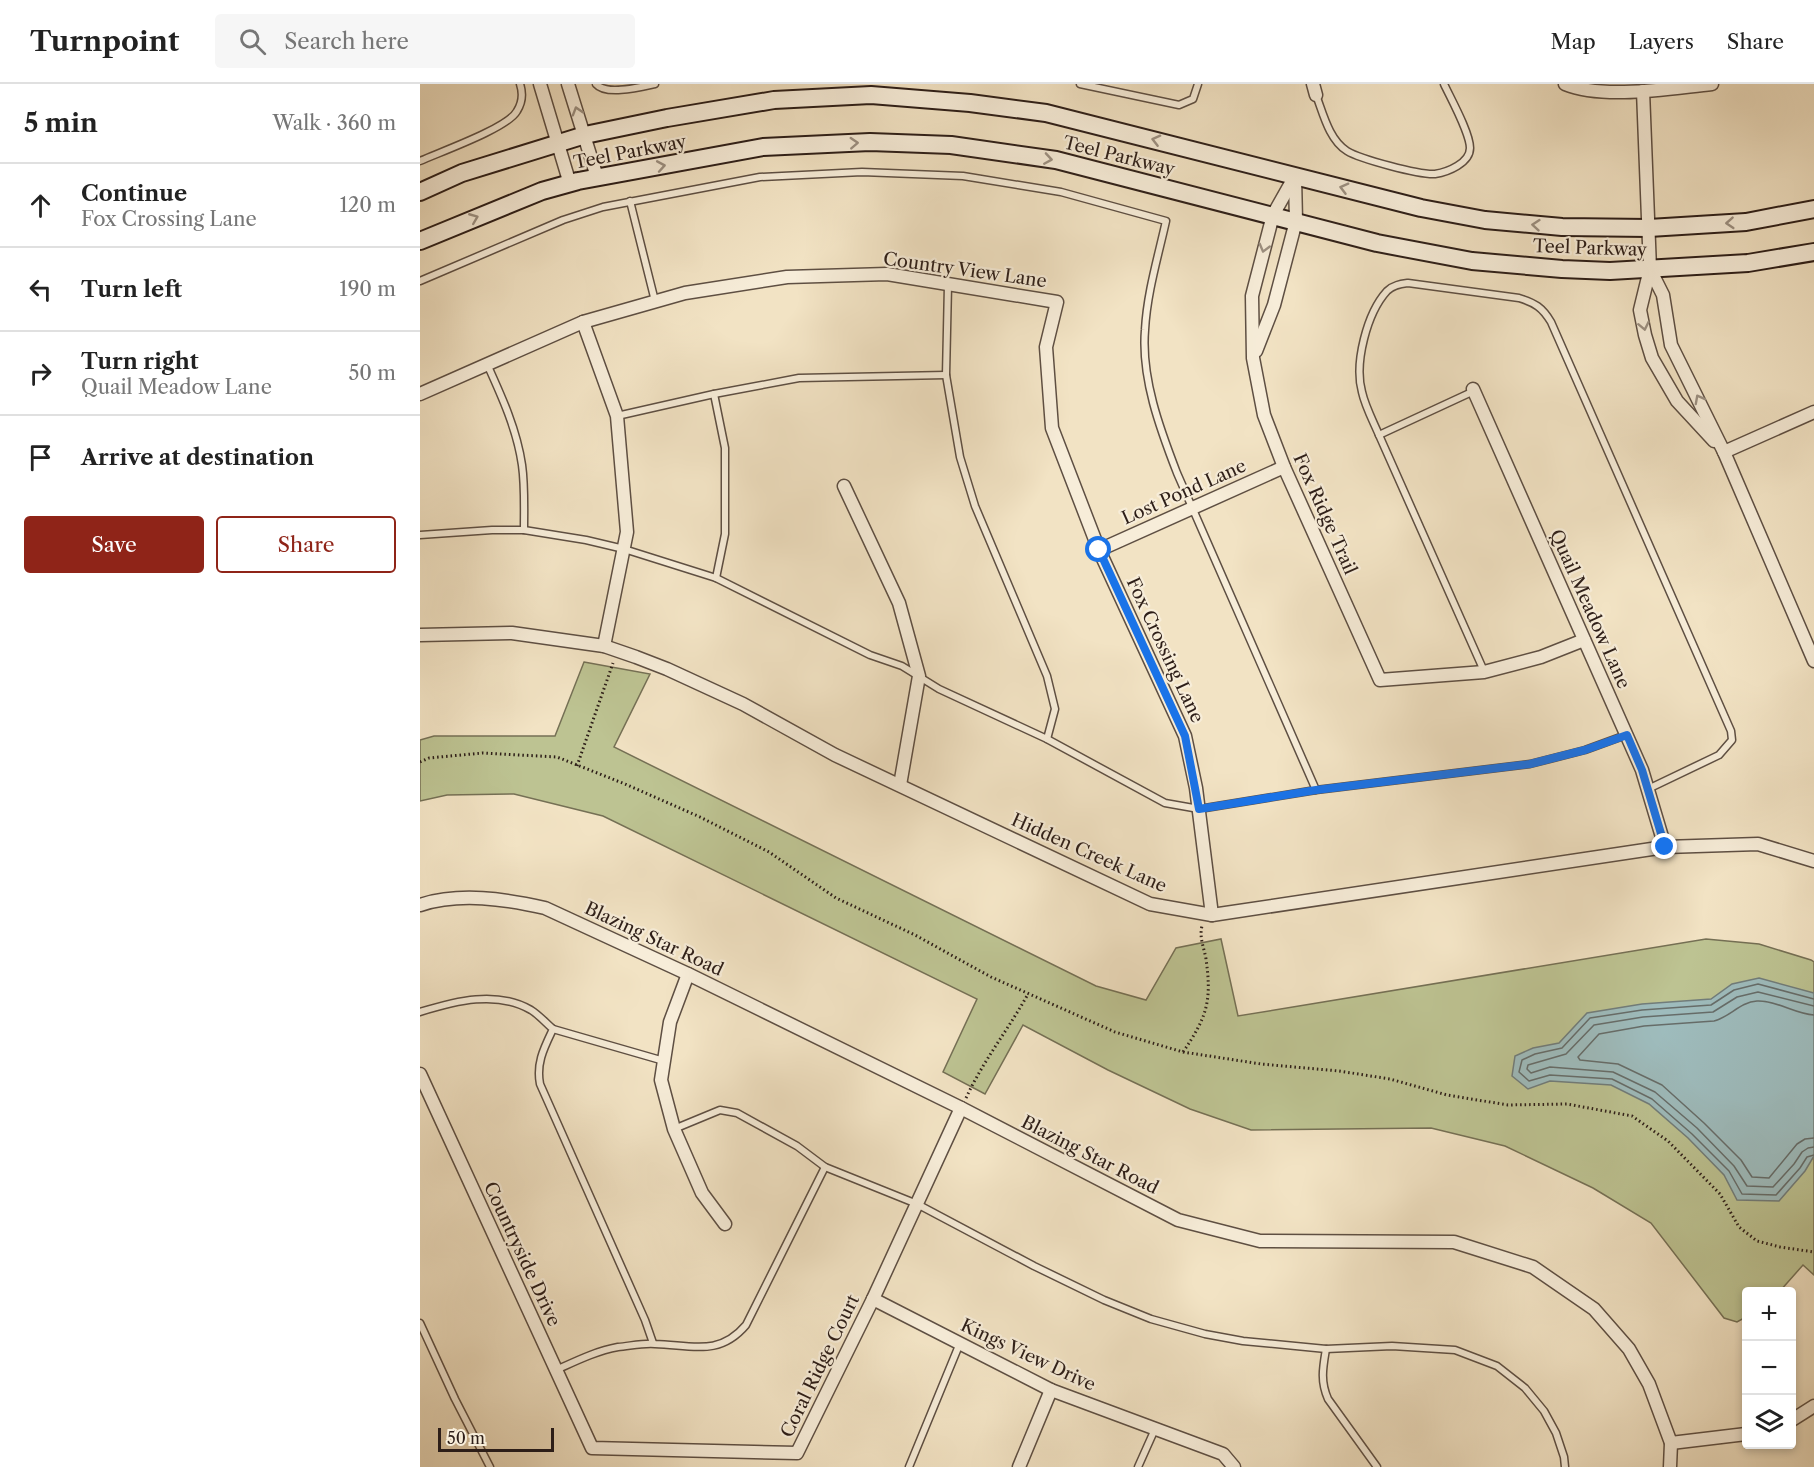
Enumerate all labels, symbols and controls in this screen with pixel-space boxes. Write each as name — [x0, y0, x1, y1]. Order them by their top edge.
search box — [215, 14, 635, 68]
text: Turnpoint — [30, 24, 179, 58]
icon: search — [236, 25, 269, 58]
text: Search here — [284, 28, 409, 55]
text: Map — [1551, 29, 1596, 54]
text: Layers — [1629, 29, 1694, 54]
text: Share — [1727, 29, 1784, 54]
one-way arrow — [572, 106, 584, 117]
text: 5 min — [24, 107, 98, 139]
text: Walk · 360 m — [273, 111, 396, 135]
street label: Teel Parkway — [572, 130, 689, 174]
street label: Teel Parkway — [1061, 132, 1178, 181]
one-way arrow — [1151, 134, 1161, 147]
one-way arrow — [850, 137, 859, 150]
one-way arrow — [1043, 153, 1053, 165]
one-way arrow — [656, 160, 666, 172]
text: Continue — [81, 180, 187, 207]
one-way arrow — [1340, 183, 1350, 196]
icon: ahead — [24, 189, 57, 222]
text: 120 m — [339, 193, 396, 217]
text: Fox Crossing Lane — [81, 207, 257, 231]
one-way arrow — [468, 213, 479, 225]
one-way arrow — [1726, 216, 1735, 229]
one-way arrow — [1531, 219, 1540, 232]
street label: Teel Parkway — [1533, 235, 1648, 261]
one-way arrow — [1259, 243, 1272, 253]
street label: Country View Lane — [882, 248, 1048, 292]
icon: left — [24, 273, 57, 306]
text: Turn left — [81, 276, 182, 303]
text: 190 m — [339, 277, 396, 301]
one-way arrow — [1637, 321, 1650, 331]
text: Turn right — [81, 348, 199, 375]
icon: right — [24, 357, 57, 390]
text: 50 m — [349, 361, 396, 385]
text: Quail Meadow Lane — [81, 375, 272, 399]
one-way arrow — [1695, 395, 1706, 405]
icon: arrive — [24, 441, 57, 474]
text: Arrive at destination — [81, 444, 314, 471]
street label: Fox Ridge Trail — [1288, 450, 1362, 578]
street label: Lost Pond Lane — [1118, 455, 1250, 529]
button: Save — [24, 516, 204, 573]
button: Share — [216, 516, 396, 573]
street label: Quail Meadow Lane — [1545, 526, 1635, 692]
route start — [1085, 536, 1111, 562]
street label: Fox Crossing Lane — [1122, 574, 1208, 726]
street label: Hidden Creek Lane — [1008, 809, 1170, 897]
route end — [1651, 833, 1677, 859]
street label: Blazing Star Road — [581, 897, 727, 981]
street label: Blazing Star Road — [1018, 1111, 1162, 1199]
street label: Countryside Drive — [479, 1178, 565, 1330]
map controls — [1742, 1287, 1796, 1449]
button: + — [1742, 1287, 1796, 1341]
street label: Coral Ridge Court — [776, 1291, 864, 1441]
street label: Kings View Drive — [957, 1314, 1099, 1396]
button: − — [1742, 1341, 1796, 1395]
button: layers — [1742, 1395, 1796, 1449]
scale bar — [438, 1425, 554, 1452]
text: 50 m — [447, 1428, 485, 1448]

